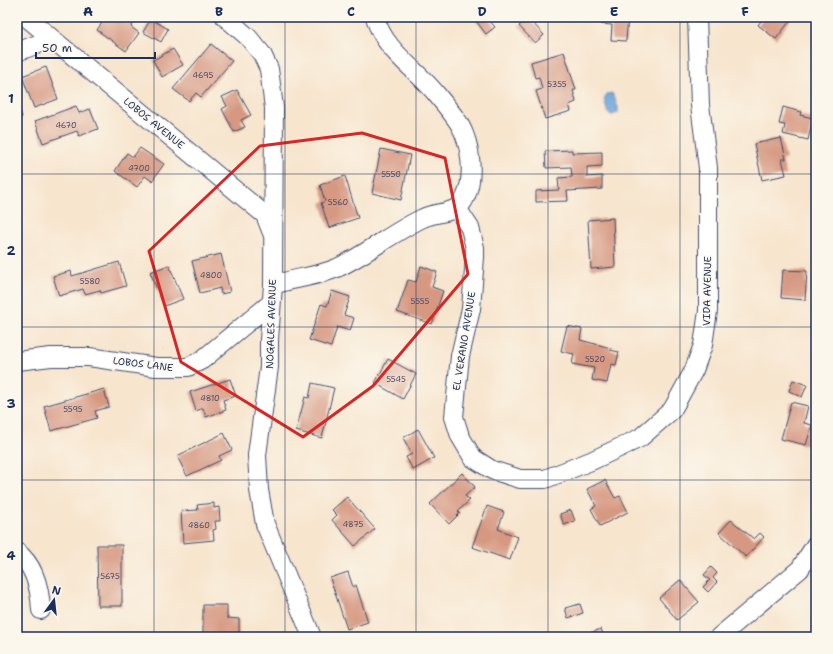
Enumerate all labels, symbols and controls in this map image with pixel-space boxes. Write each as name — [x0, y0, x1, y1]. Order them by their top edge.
text: A — [83, 3, 93, 20]
text: B — [215, 3, 223, 20]
text: C — [347, 3, 355, 20]
text: D — [477, 3, 487, 20]
text: E — [610, 3, 619, 20]
text: F — [741, 3, 749, 20]
scale bar — [36, 34, 155, 60]
text: 50 m — [42, 40, 72, 56]
house number: 4695 — [193, 70, 213, 81]
house number: 5355 — [547, 79, 567, 90]
text: 1 — [8, 90, 14, 107]
street label: LOBOS AVENUE — [121, 94, 187, 152]
house number: 4670 — [55, 120, 77, 131]
house number: 4700 — [128, 163, 150, 174]
house number: 5550 — [381, 169, 401, 180]
house number: 5560 — [328, 197, 348, 208]
text: 2 — [6, 242, 16, 259]
street label: VIDA AVENUE — [700, 256, 714, 326]
house number: 4800 — [200, 270, 222, 281]
house number: 5580 — [80, 276, 100, 287]
street label: NOGALES AVENUE — [263, 279, 279, 369]
street label: EL VERANO AVENUE — [450, 290, 478, 392]
house number: 5555 — [411, 296, 430, 307]
street label: LOBOS LANE — [112, 354, 174, 374]
house number: 5520 — [585, 354, 605, 365]
house number: 5545 — [386, 374, 406, 385]
house number: 4810 — [200, 393, 220, 404]
text: 3 — [6, 395, 16, 412]
house number: 5595 — [63, 404, 83, 415]
house number: 4875 — [343, 519, 363, 530]
house number: 4860 — [188, 520, 210, 531]
text: 4 — [6, 547, 16, 564]
house number: 5675 — [100, 571, 120, 582]
north arrow — [34, 580, 74, 620]
text: N — [50, 582, 63, 599]

